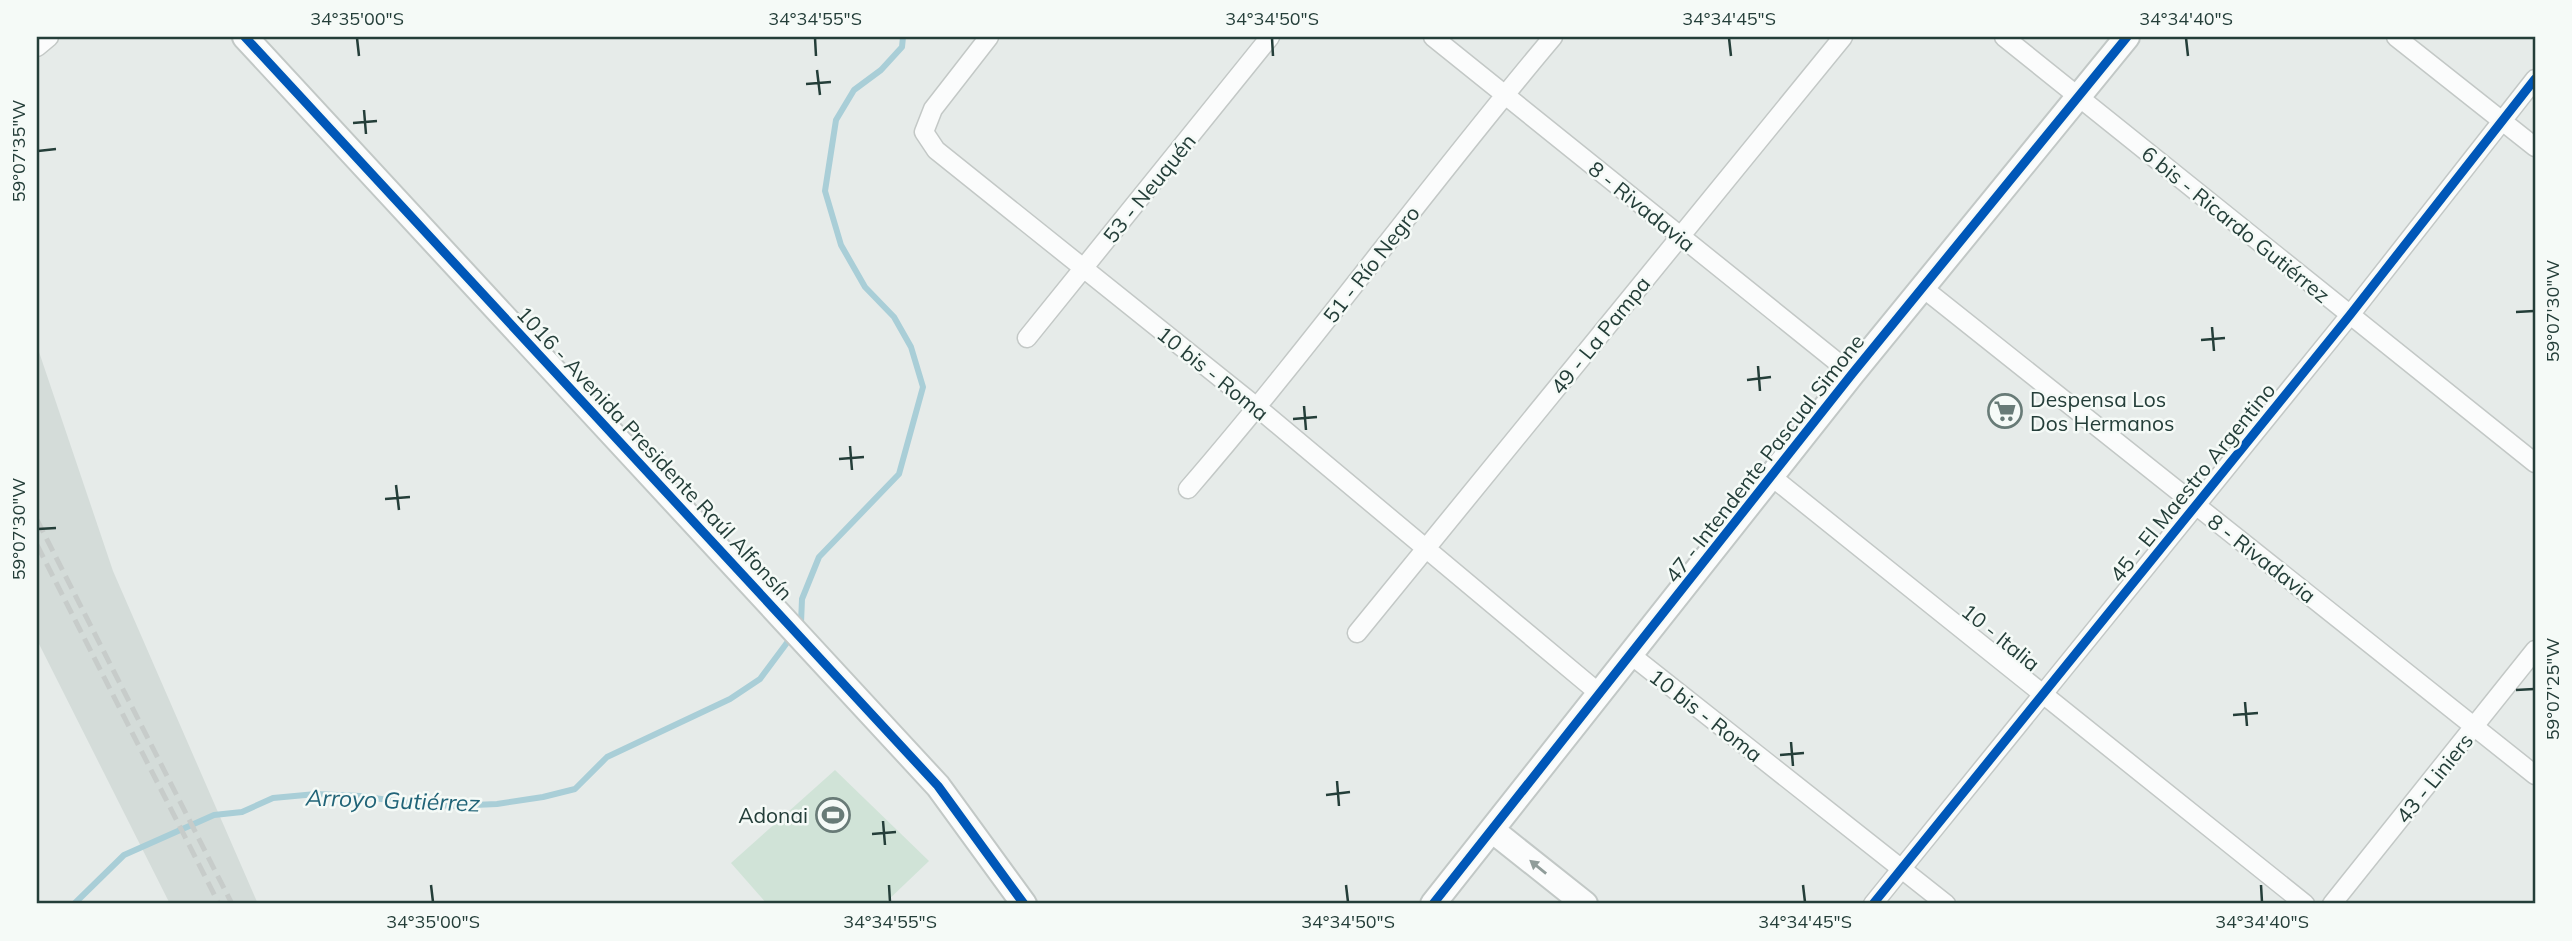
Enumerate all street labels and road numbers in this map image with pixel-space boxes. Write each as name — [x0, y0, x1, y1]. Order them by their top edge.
street label: 53 - Neuquén — [1097, 128, 1201, 248]
street label: 6 bis - Ricardo Gutiérrez — [2137, 140, 2335, 308]
street label: 8 - Rivadavia — [1584, 155, 1700, 257]
street label: 51 - Río Negro — [1317, 200, 1425, 328]
street label: 49 - La Pampa — [1545, 271, 1655, 399]
street label: 1016 - Avenida Presidente Raúl Alfonsín — [512, 300, 798, 606]
street label: 10 bis - Roma — [1152, 320, 1274, 426]
street label: 47 - Intendente Pascual Simone — [1659, 328, 1869, 588]
street label: 45 - El Maestro Argentino — [2104, 377, 2280, 587]
street label: 8 - Rivadavia — [2203, 508, 2321, 608]
street label: 10 - Italia — [1957, 598, 2045, 676]
street label: 10 bis - Roma — [1644, 663, 1768, 767]
street label: 43 - Liniers — [2390, 728, 2478, 828]

